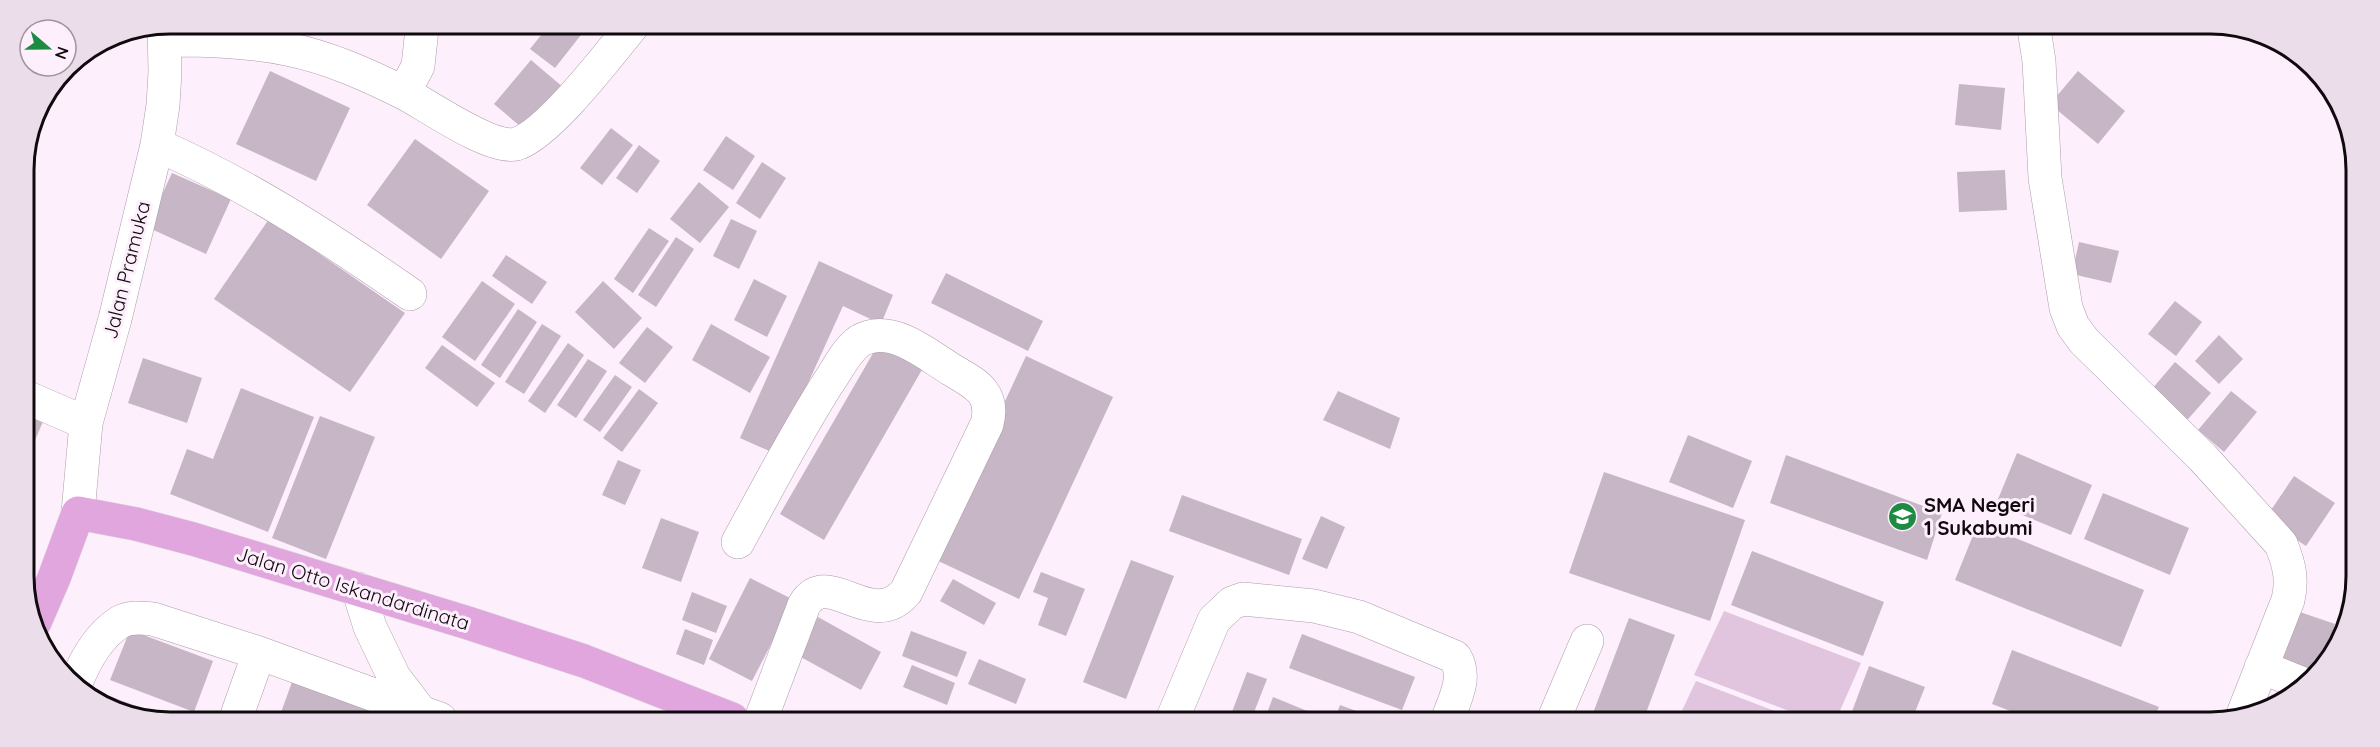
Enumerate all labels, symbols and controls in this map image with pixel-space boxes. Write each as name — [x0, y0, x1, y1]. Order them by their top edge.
north arrow — [18, 18, 78, 78]
text: N — [51, 44, 74, 62]
street label: Jalan Pramuka — [97, 198, 155, 342]
place label: SMA Negeri 1 Sukabumi — [1924, 492, 2035, 540]
school or university icon: SMA Negeri 1 Sukabumi — [1887, 500, 1919, 532]
street label: Jalan Otto Iskandardinata — [233, 541, 473, 635]

